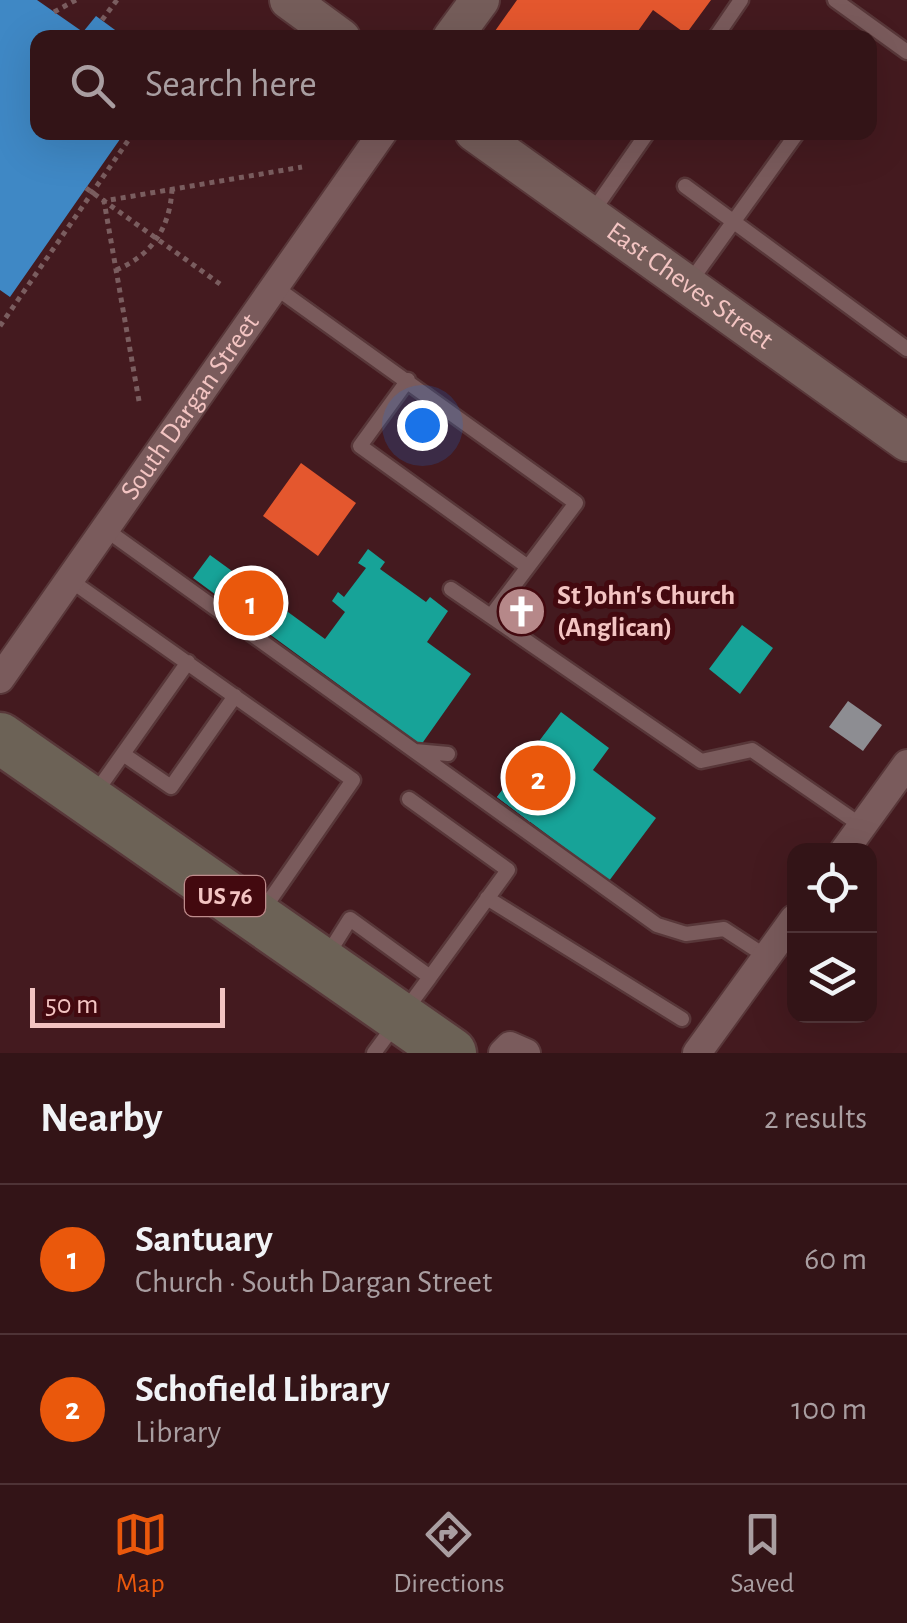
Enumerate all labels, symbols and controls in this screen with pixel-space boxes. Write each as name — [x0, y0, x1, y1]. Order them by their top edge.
search box — [30, 30, 877, 140]
icon: search — [65, 58, 120, 113]
text: Search here — [145, 66, 317, 104]
street label: East Cheves Street — [601, 217, 778, 355]
street label: South Dargan Street — [116, 309, 265, 505]
your location — [397, 400, 448, 451]
pin: 1 — [218, 566, 284, 640]
place label: St John's Church (Anglican) — [557, 582, 735, 642]
church icon: St John's Church (Anglican) — [496, 586, 548, 638]
pin: 2 — [506, 740, 570, 816]
map controls — [787, 843, 877, 1023]
button: locate — [787, 843, 877, 933]
road number: US 76 — [185, 876, 265, 916]
button: layers — [787, 933, 877, 1023]
scale bar — [30, 983, 225, 1028]
text: 50 m — [45, 991, 99, 1019]
text: Nearby — [40, 1097, 163, 1139]
text: 2 results — [764, 1102, 867, 1134]
text: Santuary — [135, 1221, 273, 1259]
text: 1 — [67, 1243, 78, 1275]
text: 60 m — [804, 1243, 867, 1275]
text: Church · South Dargan Street — [135, 1266, 492, 1298]
text: Schofield Library — [135, 1371, 390, 1409]
text: 2 — [65, 1393, 80, 1425]
text: 100 m — [791, 1393, 867, 1425]
text: Library — [135, 1416, 221, 1448]
tab: Map — [113, 1507, 168, 1601]
tab: Directions — [393, 1507, 505, 1601]
tab: Saved — [730, 1507, 794, 1601]

